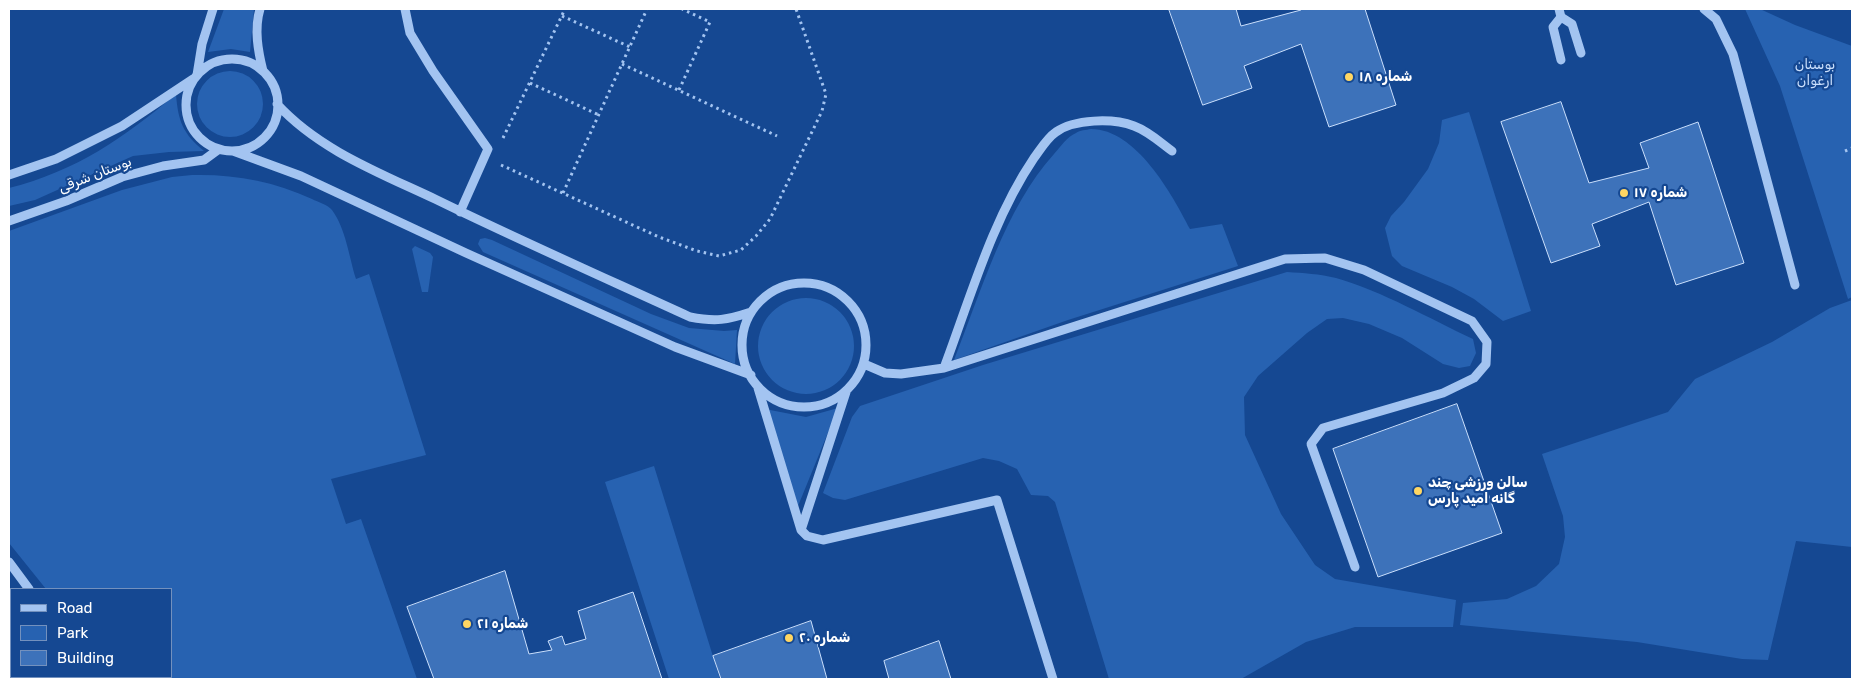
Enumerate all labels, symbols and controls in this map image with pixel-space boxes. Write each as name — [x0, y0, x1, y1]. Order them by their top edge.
park label: بوستان ارغوان — [1795, 57, 1835, 90]
place label: شماره ۱۸ — [1359, 69, 1412, 85]
marker: شماره ۱۸ — [1343, 71, 1355, 83]
street label: بوستان شرقی — [56, 153, 134, 197]
place label: شماره ۱۷ — [1634, 185, 1687, 201]
marker: شماره ۱۷ — [1618, 187, 1630, 199]
place label: سالن ورزشی چند گانه امید پارس — [1428, 475, 1527, 508]
marker: سالن ورزشی چند گانه امید پارس — [1412, 485, 1424, 497]
legend — [10, 588, 172, 678]
text: Road — [57, 599, 93, 617]
place label: شماره ۲۱ — [477, 616, 528, 632]
marker: شماره ۲۱ — [461, 618, 473, 630]
text: Park — [57, 624, 88, 642]
place label: شماره ۲۰ — [799, 630, 850, 646]
marker: شماره ۲۰ — [783, 632, 795, 644]
text: Building — [57, 649, 114, 667]

